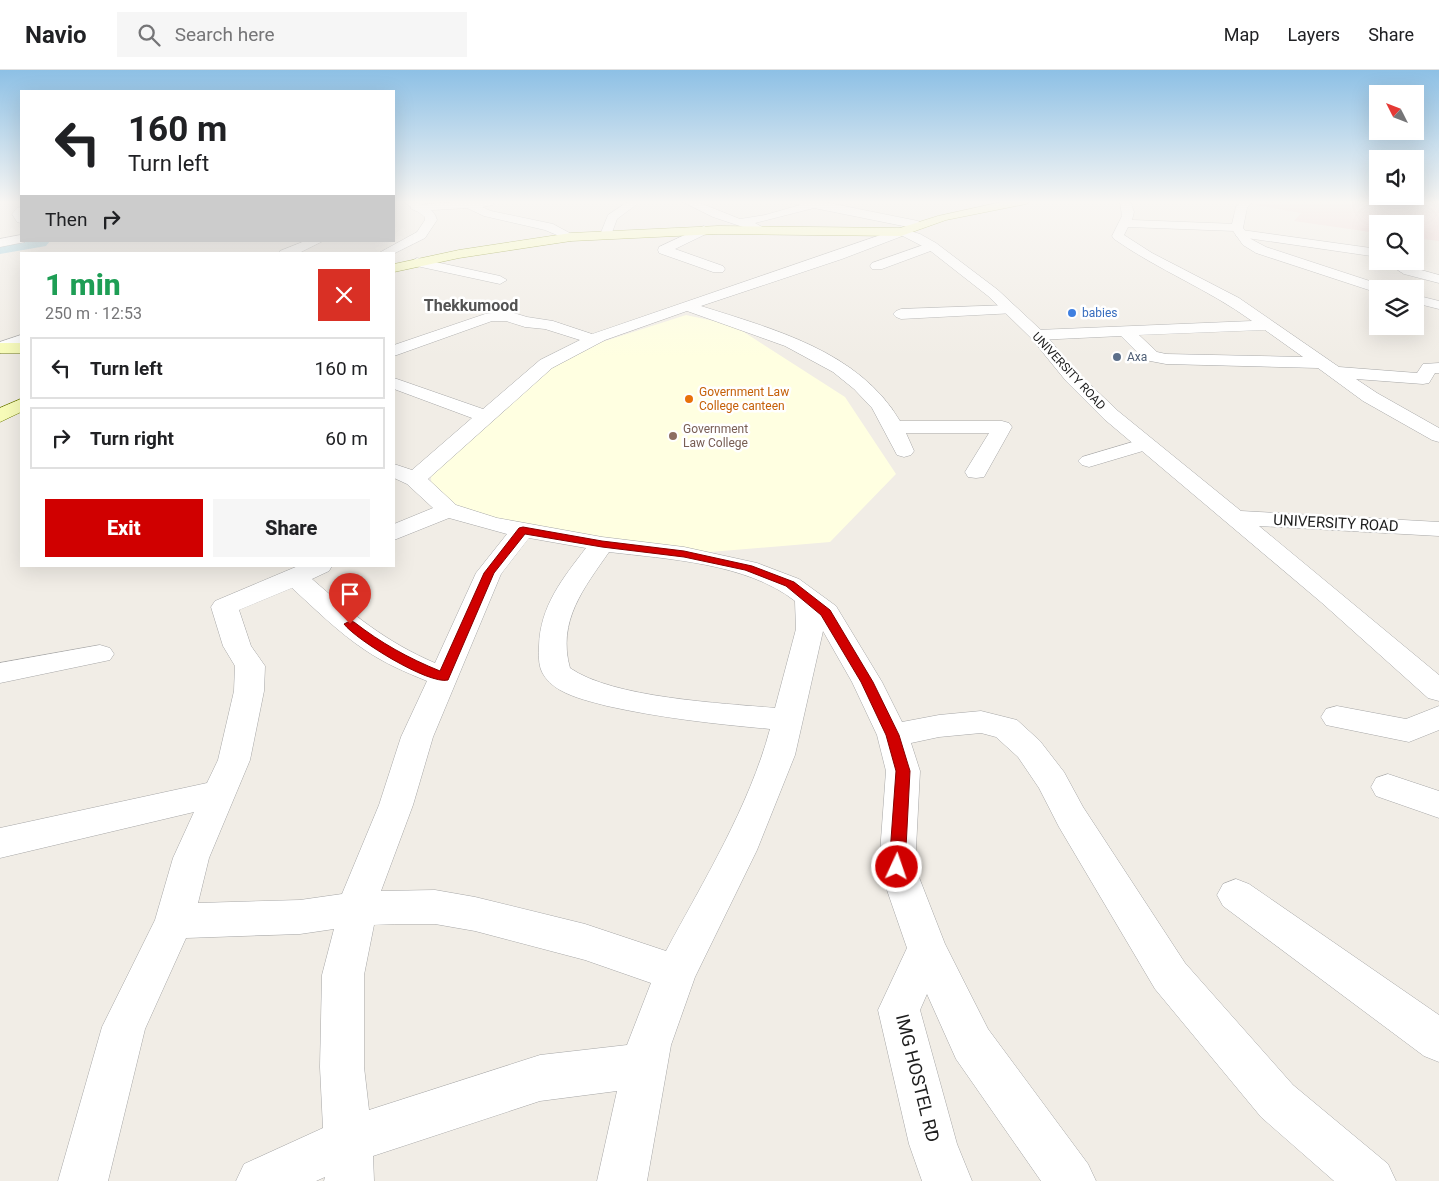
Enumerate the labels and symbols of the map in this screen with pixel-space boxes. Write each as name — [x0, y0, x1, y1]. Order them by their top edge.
north arrow — [1369, 85, 1424, 140]
district label: Thekkumood — [424, 296, 518, 315]
place label: babies — [1082, 306, 1117, 320]
marker: babies — [1066, 307, 1078, 319]
street label: UNIVERSITY ROAD — [1030, 330, 1108, 413]
place label: Axa — [1127, 350, 1147, 364]
marker: Axa — [1111, 351, 1123, 363]
place label: Government Law College canteen — [699, 385, 789, 413]
marker: Government Law College canteen — [683, 393, 695, 405]
place label: Government Law College — [683, 422, 748, 450]
marker: Government Law College — [667, 430, 679, 442]
street label: UNIVERSITY ROAD — [1273, 511, 1399, 535]
pin — [329, 573, 371, 624]
position arrow — [870, 840, 922, 892]
street label: IMG HOSTEL RD — [892, 1012, 944, 1144]

